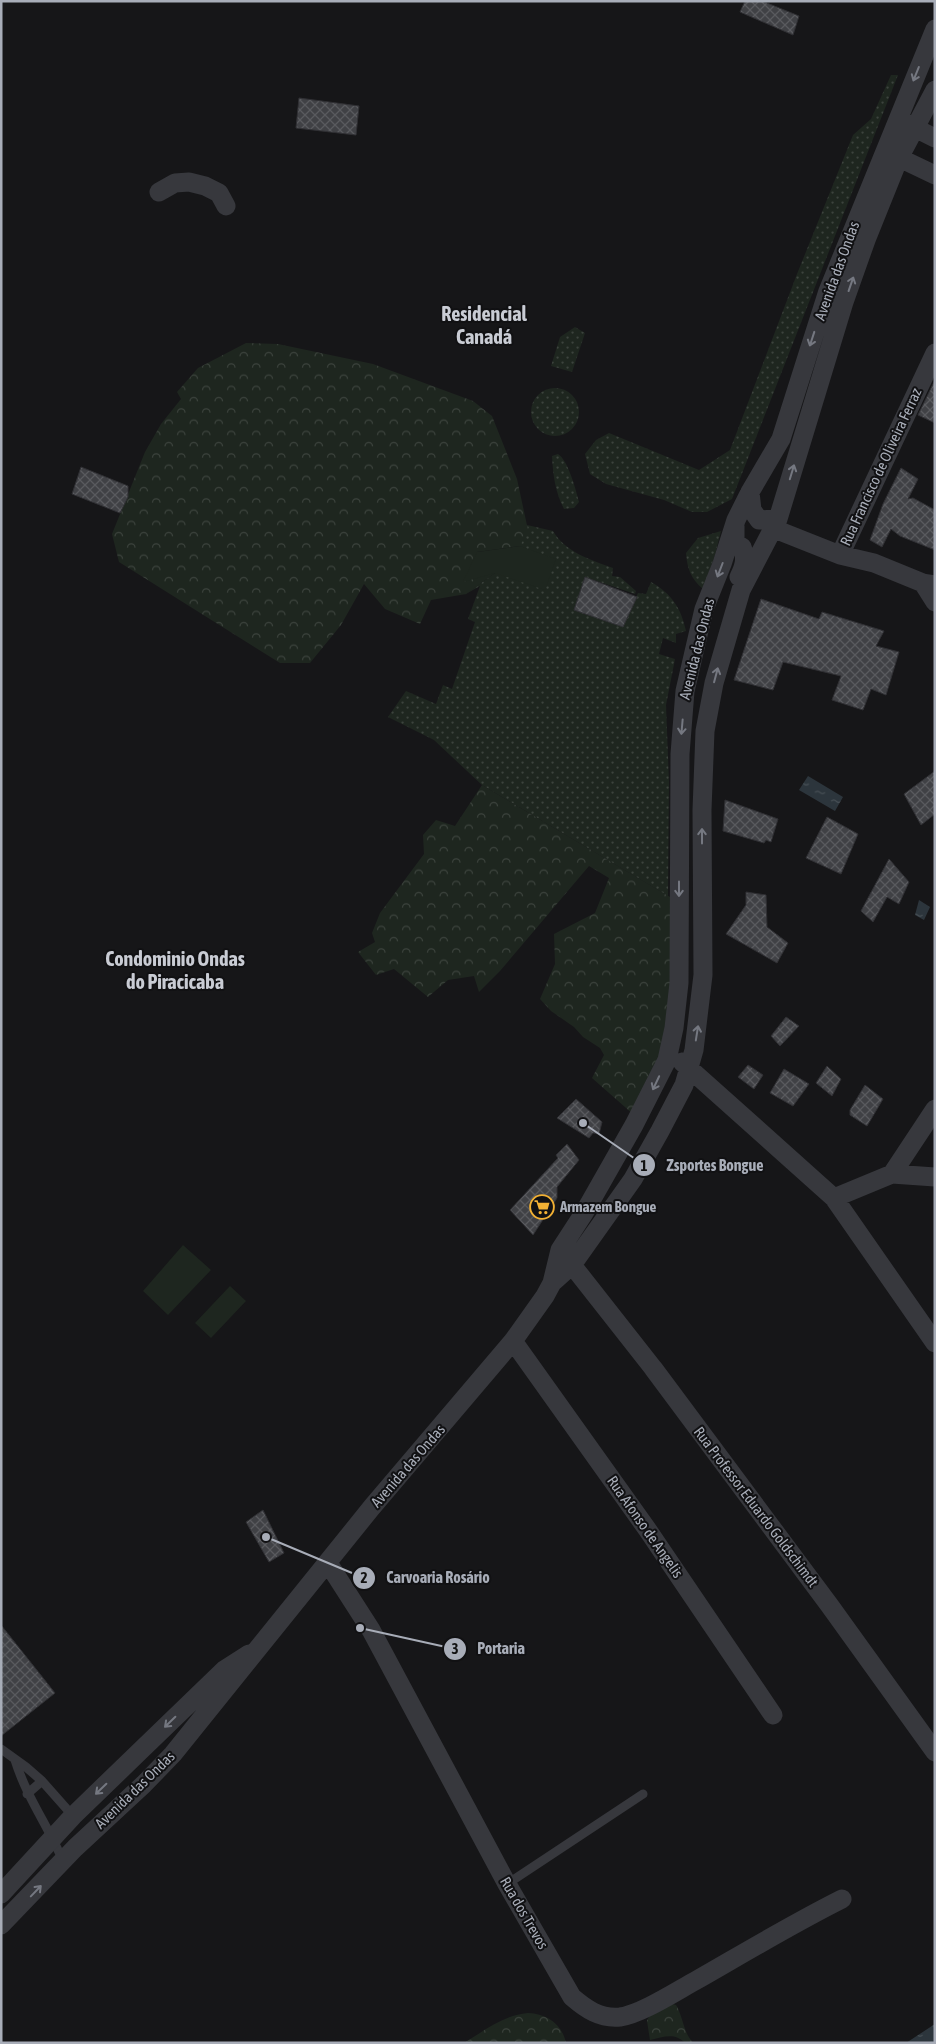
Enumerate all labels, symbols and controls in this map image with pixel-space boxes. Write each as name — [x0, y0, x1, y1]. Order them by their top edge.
one-way arrow — [911, 66, 921, 81]
street label: Avenida das Ondas — [811, 219, 862, 323]
one-way arrow — [847, 276, 856, 292]
district label: Residencial Canadá — [441, 302, 527, 348]
one-way arrow — [807, 331, 816, 347]
street label: Rua Francisco de Oliveira Ferraz — [837, 385, 925, 548]
one-way arrow — [788, 465, 798, 481]
one-way arrow — [715, 562, 724, 577]
street label: Avenida das Ondas — [676, 596, 717, 701]
one-way arrow — [712, 667, 721, 683]
one-way arrow — [677, 719, 686, 735]
one-way arrow — [697, 828, 707, 844]
one-way arrow — [674, 880, 684, 897]
district label: Condominio Ondas do Piracicaba — [105, 947, 245, 993]
one-way arrow — [692, 1025, 702, 1041]
one-way arrow — [651, 1075, 660, 1090]
callout: Zsportes Bongue — [631, 1150, 773, 1181]
text: Zsportes Bongue — [667, 1156, 763, 1174]
text: 1 — [640, 1157, 648, 1174]
supermarket icon: Armazem Bongue — [529, 1194, 555, 1220]
place label: Armazem Bongue — [559, 1198, 657, 1215]
street label: Avenida das Ondas — [367, 1421, 448, 1510]
street label: Rua Professor Eduardo Goldschimdt — [691, 1423, 822, 1590]
street label: Rua Afonso de Angelis — [604, 1473, 687, 1581]
callout: Carvoaria Rosário — [351, 1562, 500, 1593]
text: Carvoaria Rosário — [386, 1568, 490, 1586]
text: 2 — [360, 1569, 368, 1586]
callout: Portaria — [443, 1633, 535, 1664]
text: Portaria — [477, 1639, 525, 1657]
text: 3 — [451, 1640, 459, 1657]
one-way arrow — [164, 1716, 176, 1729]
street label: Avenida das Ondas — [91, 1747, 178, 1832]
one-way arrow — [95, 1783, 108, 1795]
street label: Rua dos Trevos — [497, 1874, 552, 1952]
one-way arrow — [30, 1884, 42, 1897]

